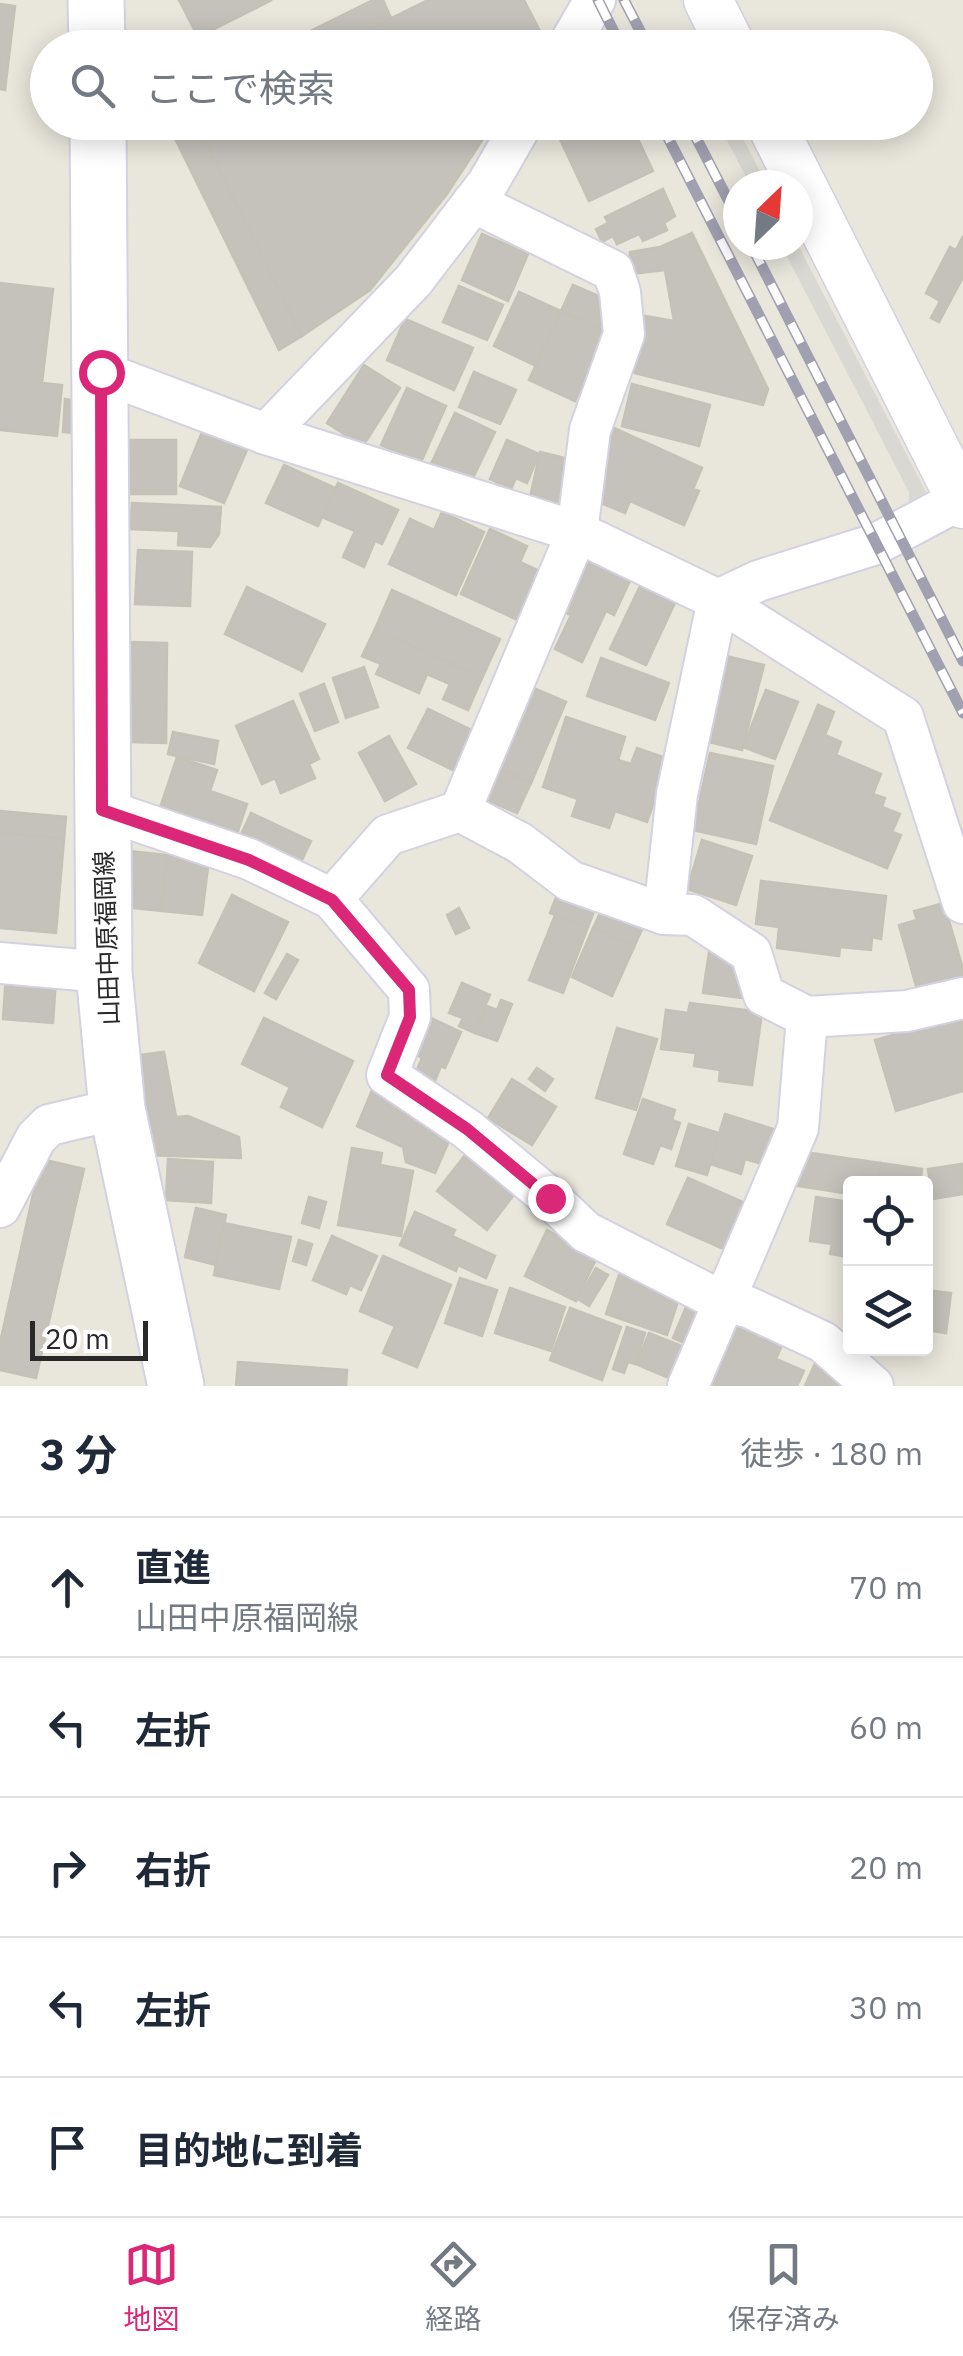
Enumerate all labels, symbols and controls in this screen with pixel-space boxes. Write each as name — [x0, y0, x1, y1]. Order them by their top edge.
search box — [30, 30, 933, 140]
icon: search — [65, 58, 120, 113]
text: ここで検索 — [145, 63, 335, 112]
north arrow — [723, 170, 813, 260]
route start — [79, 350, 125, 396]
street label: 山田中原福岡線 — [86, 850, 126, 1026]
route end — [528, 1176, 574, 1222]
map controls — [843, 1176, 933, 1356]
button: locate — [843, 1176, 933, 1266]
button: layers — [843, 1266, 933, 1356]
scale bar — [30, 1316, 148, 1360]
text: 20 m — [45, 1320, 110, 1357]
text: 3 分 — [40, 1427, 117, 1482]
text: 徒歩 · 180 m — [740, 1432, 923, 1474]
text: 直進 — [135, 1542, 211, 1591]
icon: ahead — [40, 1560, 95, 1615]
text: 70 m — [849, 1566, 923, 1608]
text: 山田中原福岡線 — [135, 1596, 359, 1638]
icon: left — [40, 1700, 95, 1755]
text: 左折 — [135, 1705, 211, 1754]
text: 60 m — [849, 1706, 923, 1748]
icon: right — [40, 1840, 95, 1895]
text: 右折 — [135, 1845, 211, 1894]
text: 20 m — [849, 1846, 923, 1888]
icon: left — [40, 1980, 95, 2035]
text: 左折 — [135, 1985, 211, 2034]
text: 30 m — [849, 1986, 923, 2028]
icon: arrive — [40, 2120, 95, 2175]
text: 目的地に到着 — [135, 2125, 363, 2174]
tab: 地図 — [123, 2237, 179, 2337]
tab: 経路 — [425, 2237, 482, 2337]
tab: 保存済み — [728, 2237, 840, 2337]

